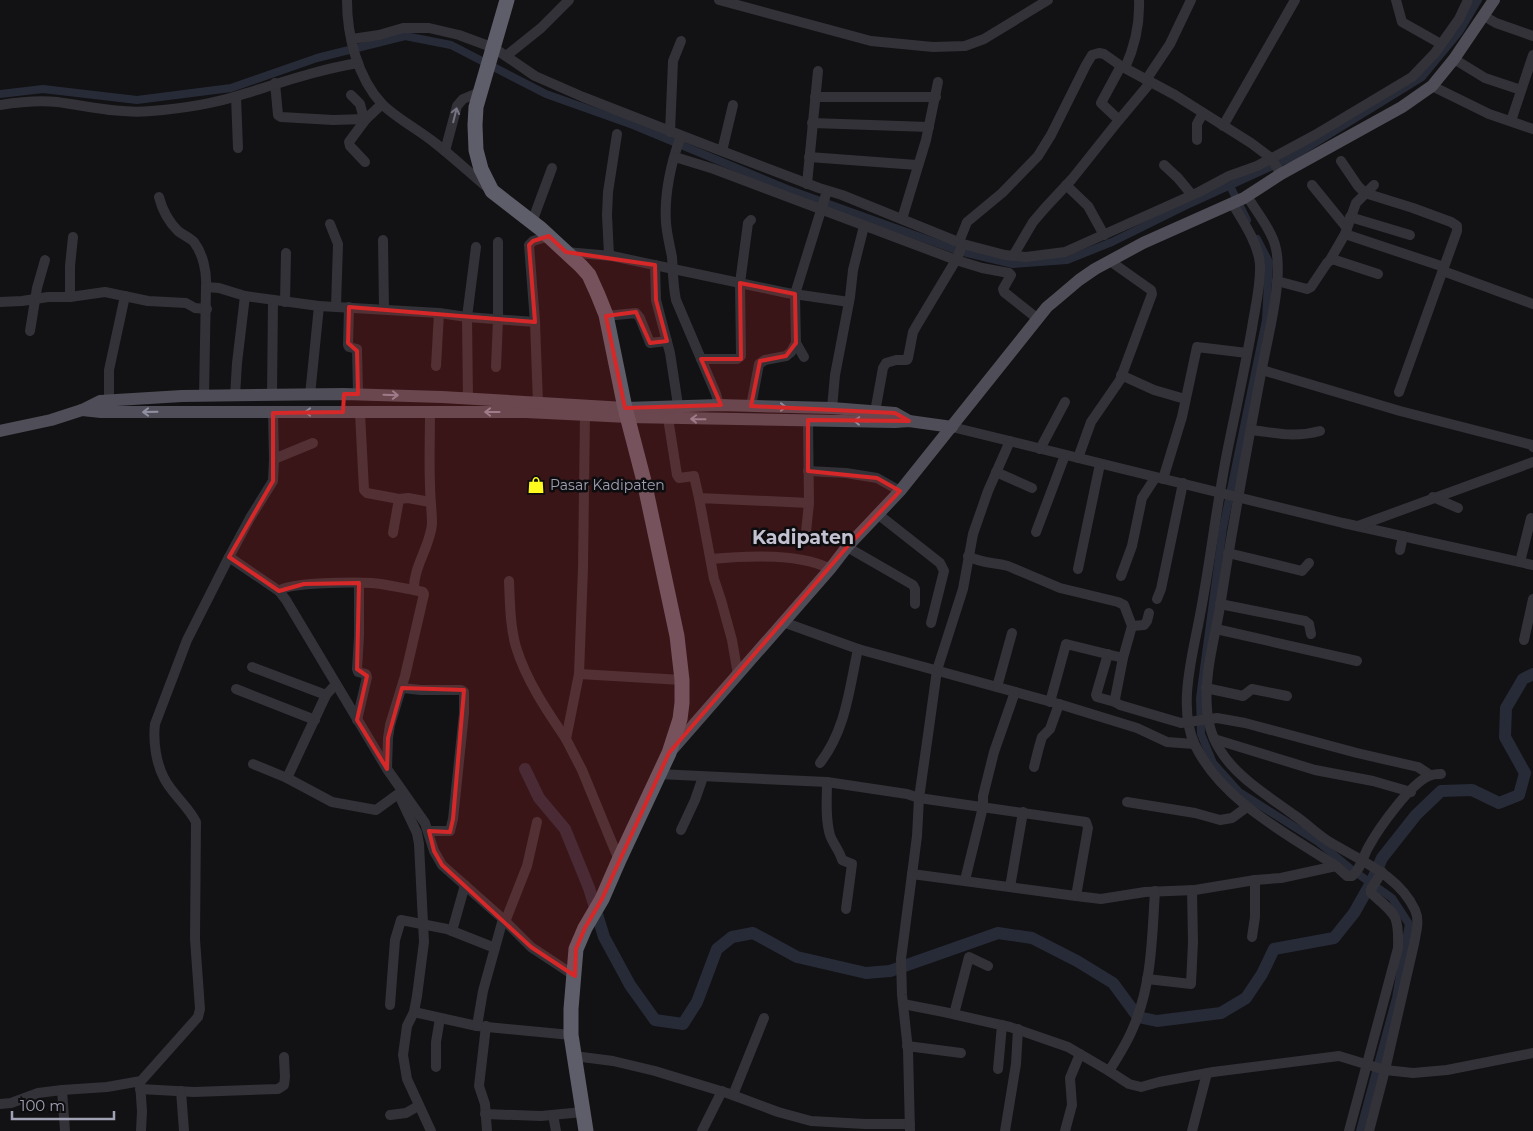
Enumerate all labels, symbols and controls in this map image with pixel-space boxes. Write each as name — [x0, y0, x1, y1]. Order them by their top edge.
one-way arrow — [451, 108, 460, 124]
one-way arrow — [382, 390, 399, 400]
one-way arrow — [770, 402, 786, 411]
one-way arrow — [142, 407, 158, 417]
one-way arrow — [305, 407, 321, 417]
one-way arrow — [485, 407, 501, 417]
one-way arrow — [691, 414, 707, 424]
one-way arrow — [853, 417, 869, 426]
shop icon: Pasar Kadipaten — [526, 475, 546, 495]
place label: Pasar Kadipaten — [550, 476, 665, 494]
district label: Kadipaten — [752, 526, 854, 549]
scale bar — [12, 1088, 115, 1120]
text: 100 m — [20, 1096, 65, 1115]

